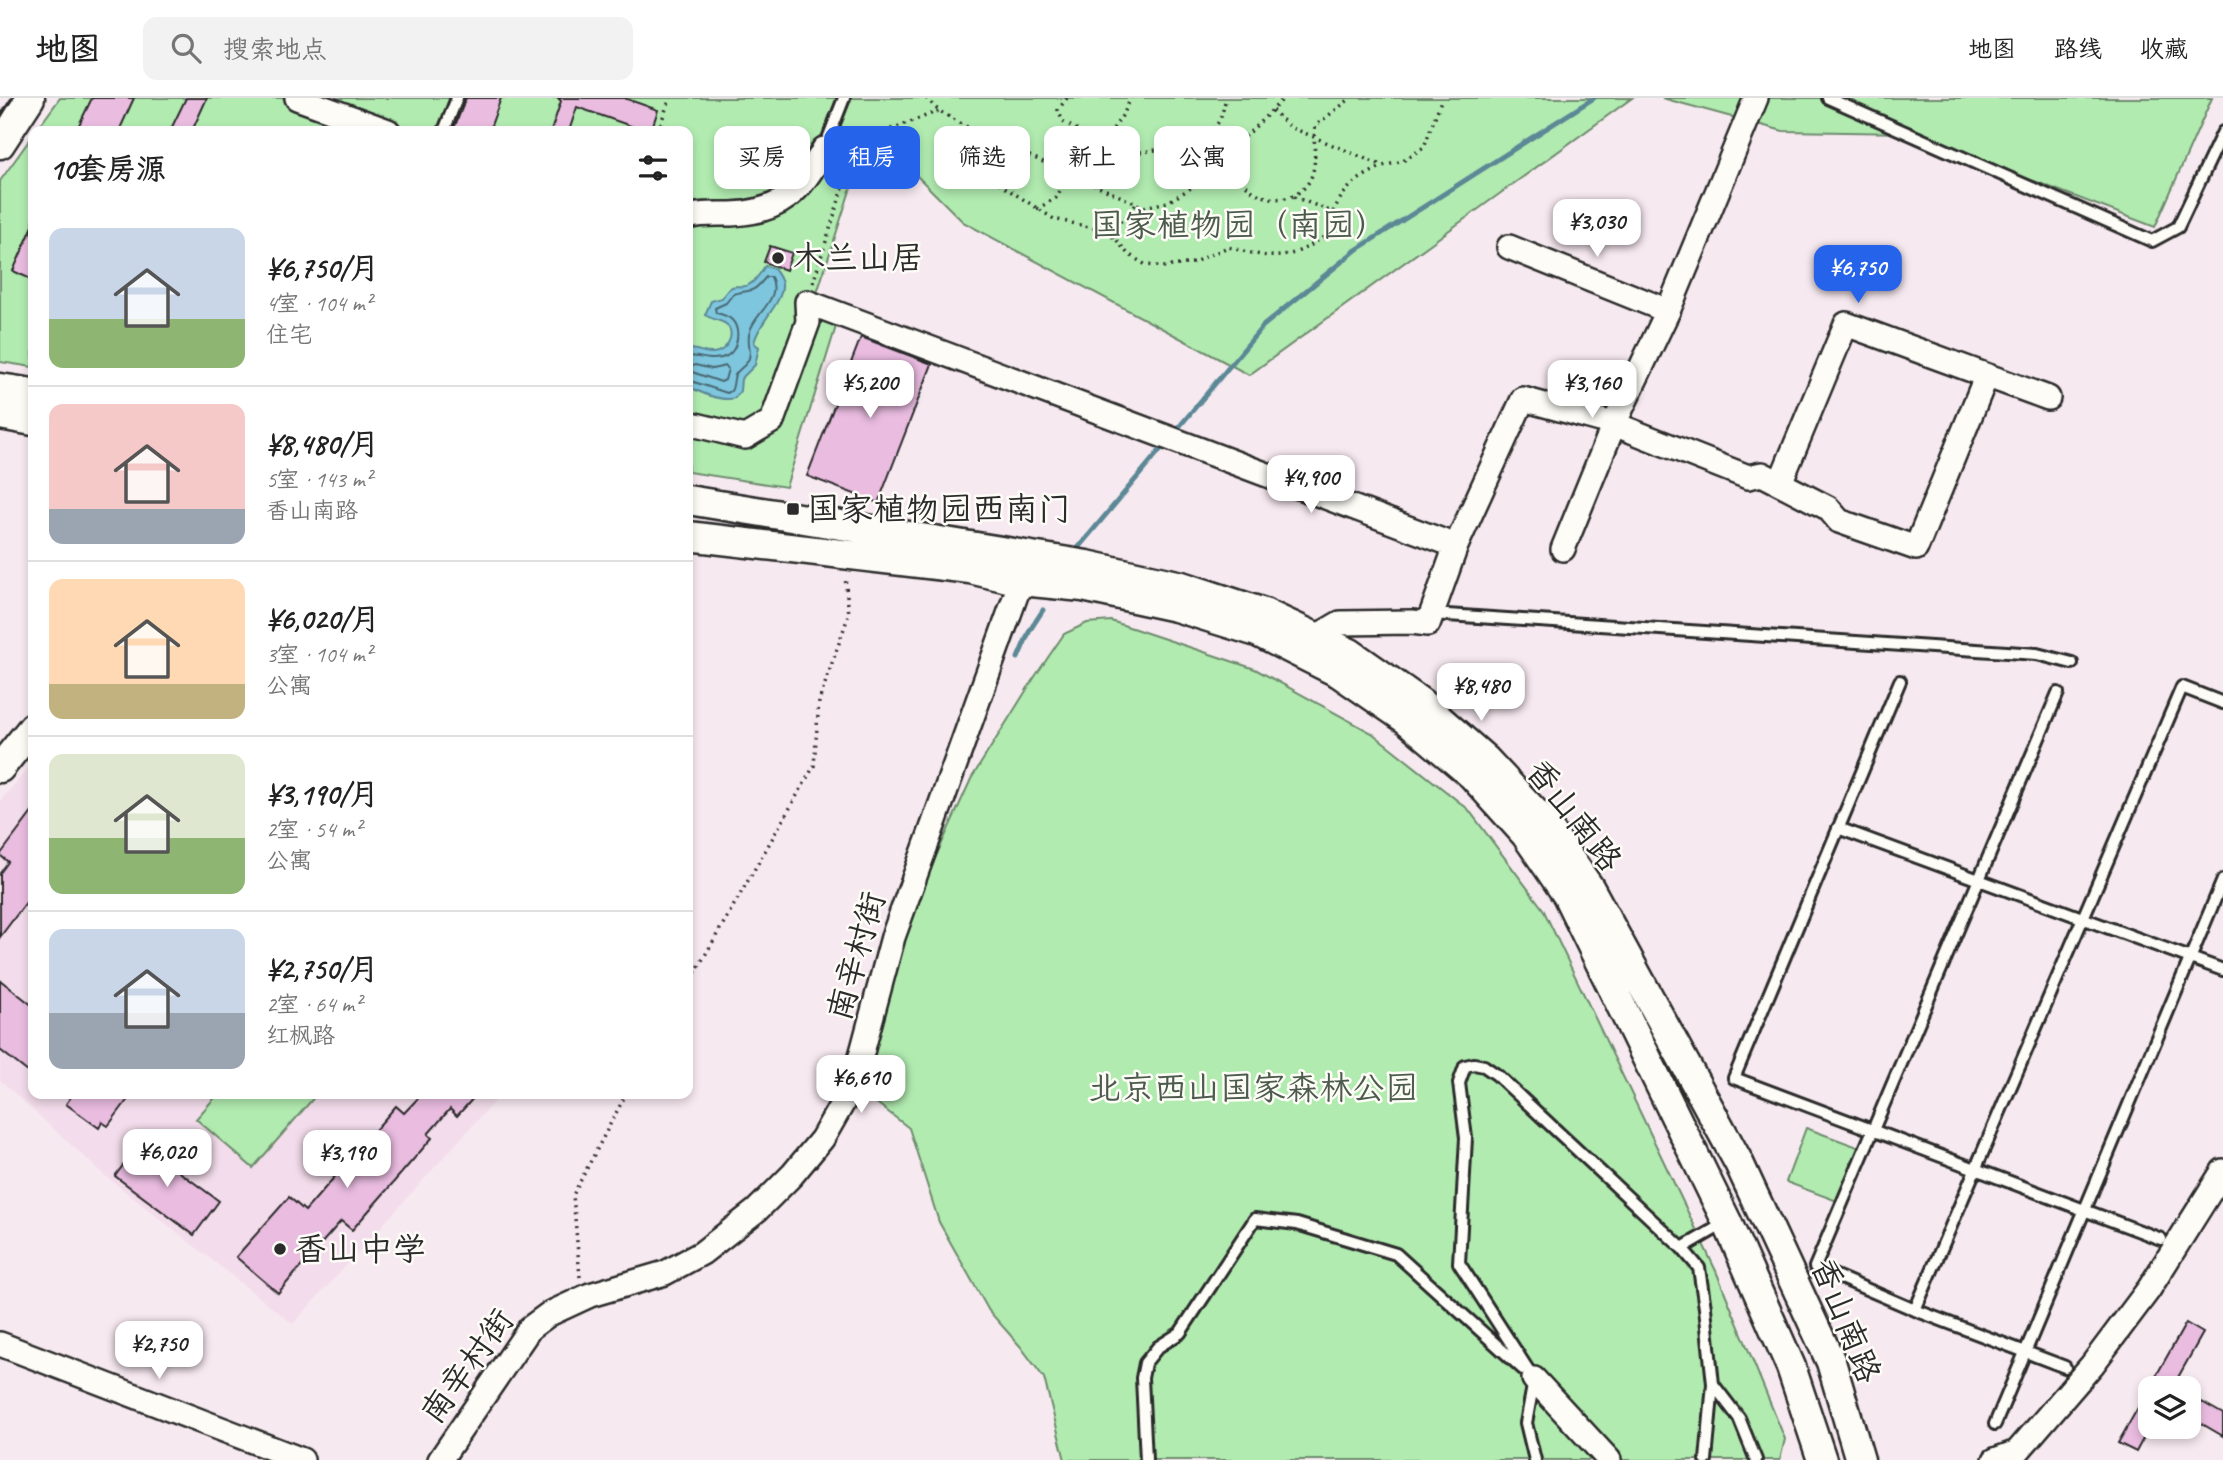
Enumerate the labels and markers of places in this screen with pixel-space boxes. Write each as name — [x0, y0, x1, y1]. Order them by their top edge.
pin: ¥3,030 — [1540, 200, 1654, 259]
place label: 木兰山居 — [792, 237, 924, 279]
pin: ¥6,750 — [1801, 246, 1915, 305]
marker: 木兰山居 — [770, 250, 786, 266]
pin: ¥5,200 — [813, 360, 927, 420]
pin: ¥3,160 — [1535, 360, 1649, 420]
pin: ¥4,900 — [1254, 456, 1368, 515]
place label: 国家植物园西南门 — [807, 488, 1071, 530]
marker: 国家植物园西南门 — [785, 501, 801, 517]
pin: ¥8,480 — [1424, 664, 1538, 723]
pin: ¥6,610 — [804, 1056, 918, 1115]
pin: ¥6,020 — [110, 1130, 224, 1189]
pin: ¥3,190 — [290, 1130, 404, 1190]
place label: 香山中学 — [294, 1228, 426, 1270]
marker: 香山中学 — [272, 1241, 288, 1257]
pin: ¥2,750 — [102, 1322, 216, 1381]

